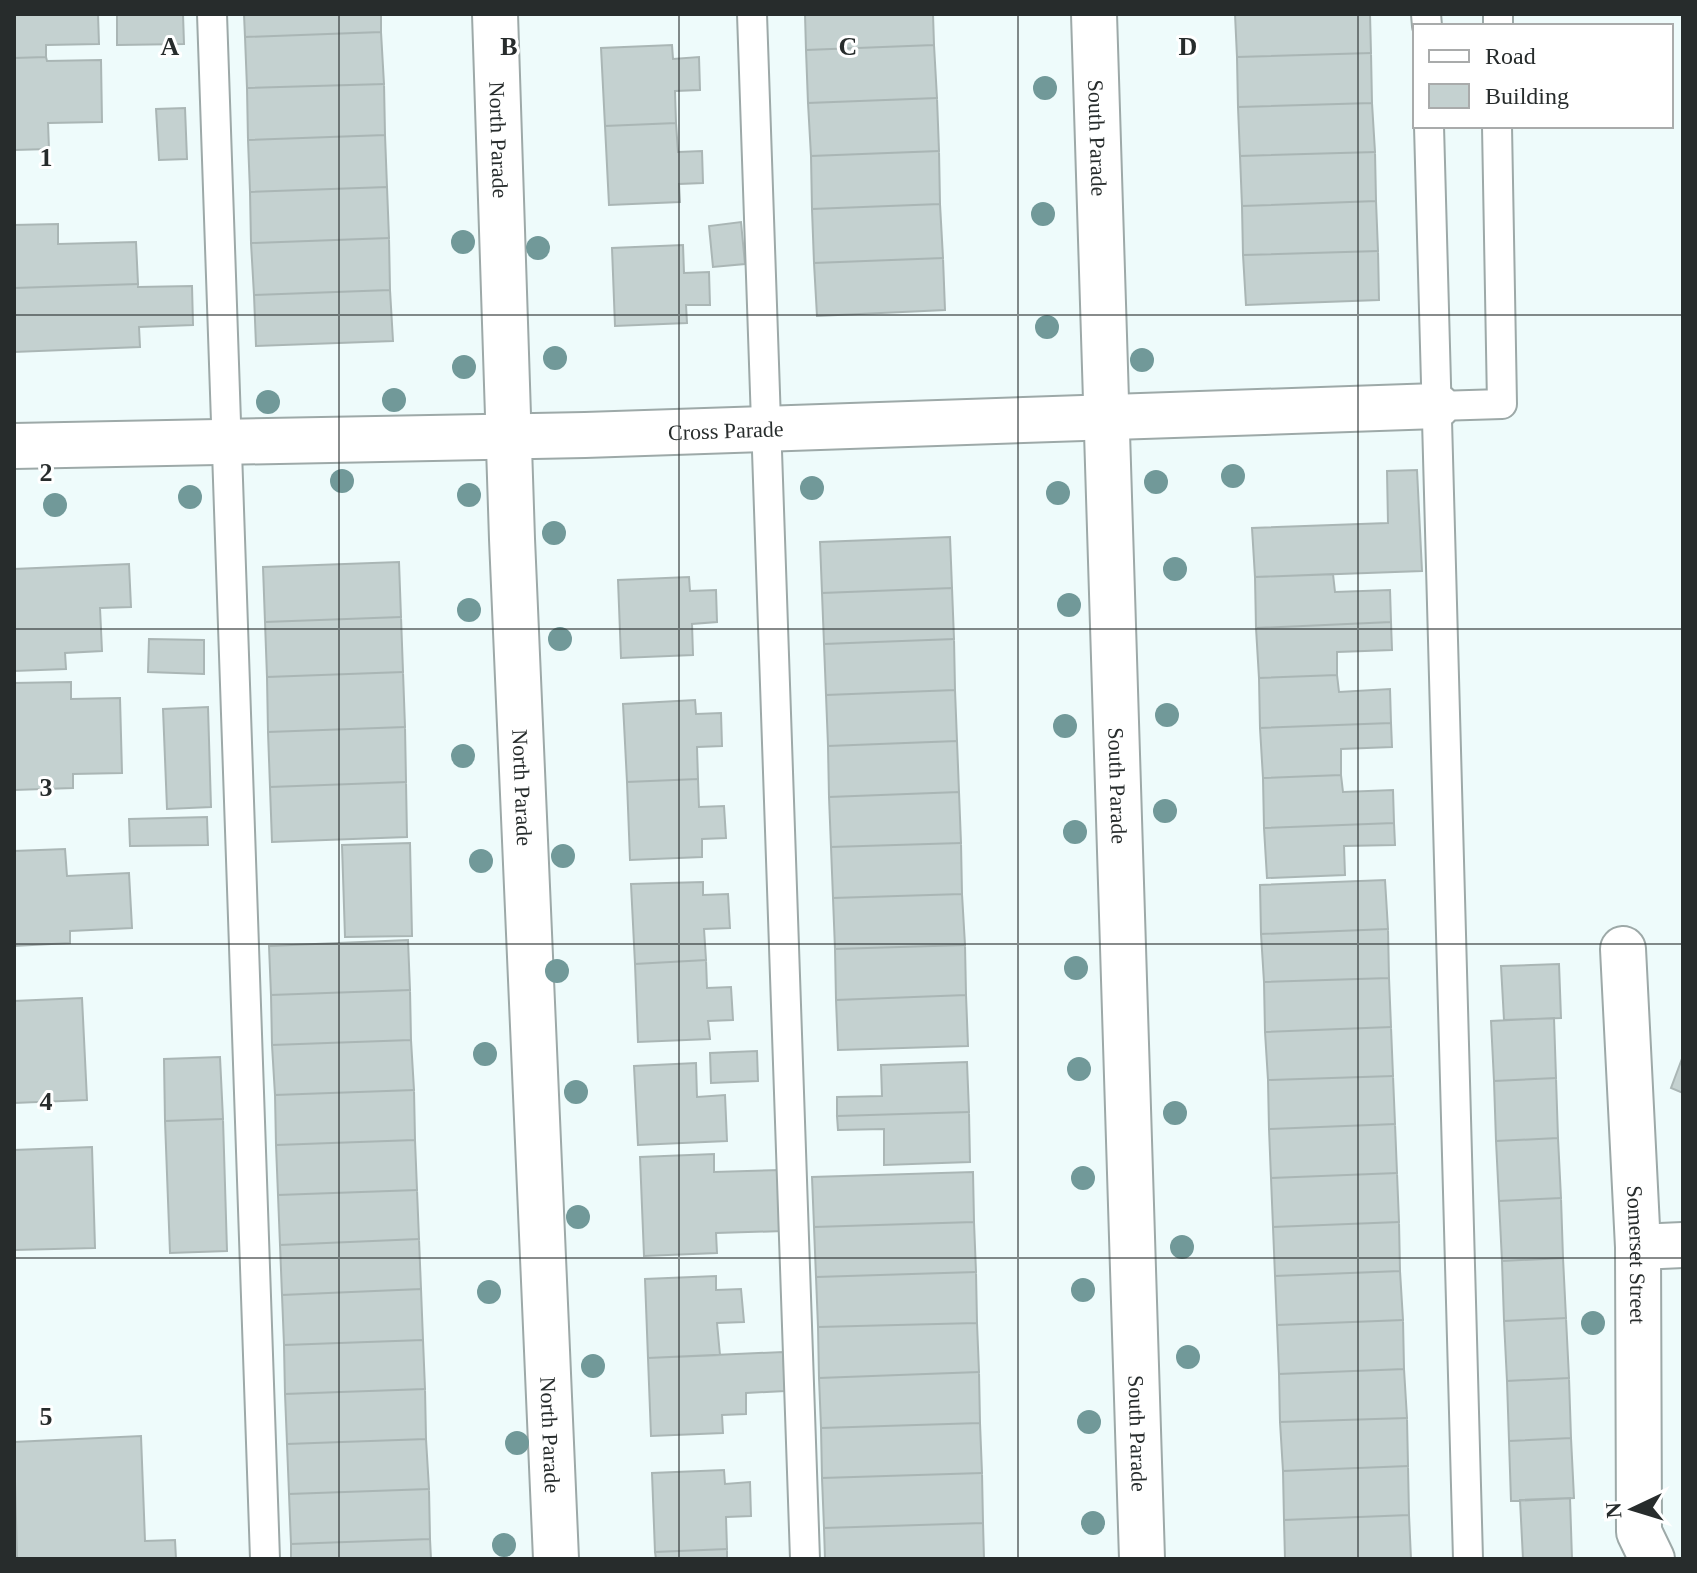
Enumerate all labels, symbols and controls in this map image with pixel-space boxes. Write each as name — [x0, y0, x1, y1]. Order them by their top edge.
legend — [1413, 24, 1673, 128]
text: A — [161, 32, 180, 61]
text: B — [500, 32, 518, 61]
text: C — [839, 32, 857, 61]
text: D — [1179, 32, 1197, 61]
text: Road — [1485, 43, 1536, 69]
street label: South Parade — [1083, 79, 1112, 197]
street label: North Parade — [484, 81, 513, 199]
text: Building — [1485, 83, 1569, 109]
text: 1 — [40, 143, 53, 172]
street label: Cross Parade — [668, 416, 784, 445]
text: 2 — [40, 458, 53, 487]
street label: South Parade — [1103, 727, 1132, 844]
street label: North Parade — [507, 729, 537, 846]
text: 3 — [40, 773, 53, 802]
text: 4 — [40, 1087, 53, 1116]
street label: Somerset Street — [1622, 1185, 1650, 1324]
street label: South Parade — [1123, 1375, 1152, 1492]
street label: North Parade — [535, 1376, 565, 1494]
text: 5 — [40, 1402, 53, 1431]
north arrow — [1593, 1469, 1673, 1549]
text: N — [1601, 1501, 1627, 1519]

